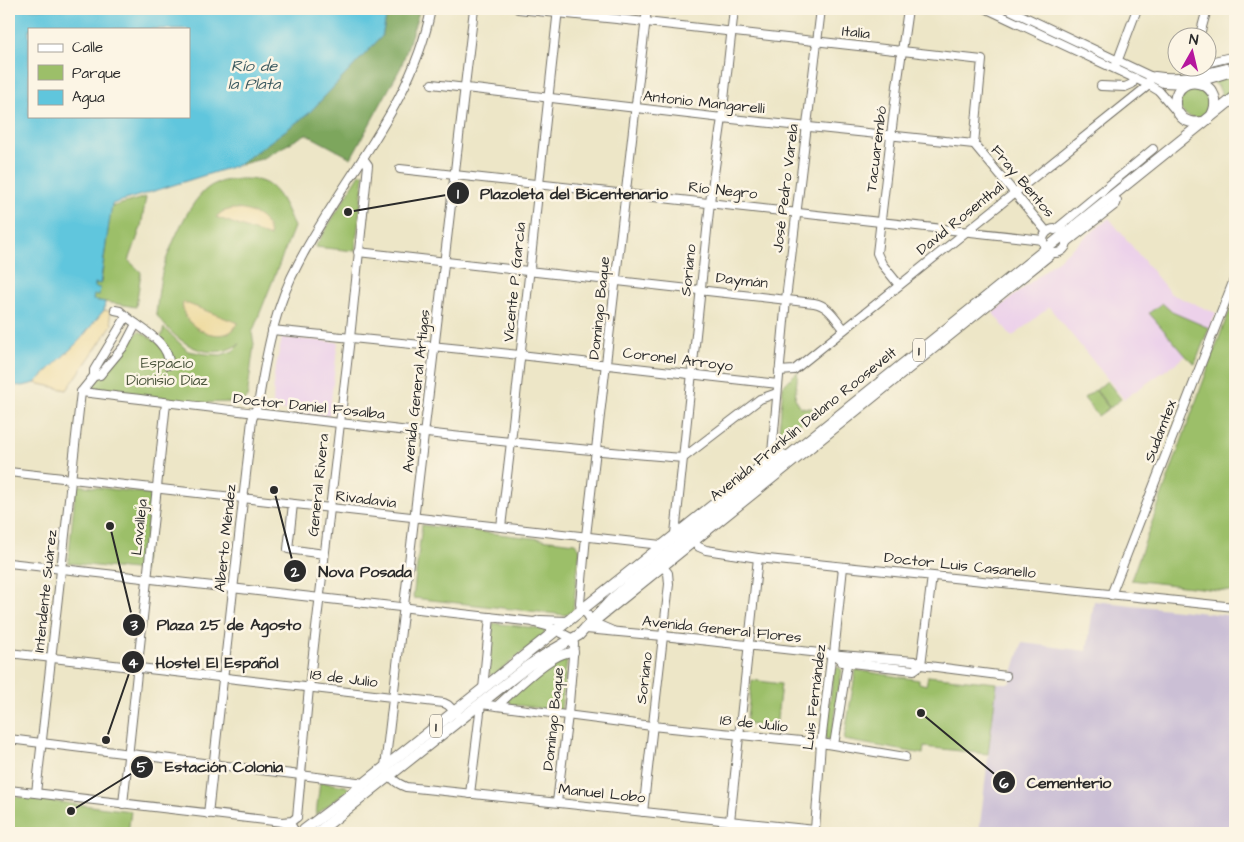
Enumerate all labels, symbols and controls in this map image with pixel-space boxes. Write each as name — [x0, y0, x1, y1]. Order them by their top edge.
street label: Italia — [841, 21, 871, 44]
legend — [28, 28, 190, 118]
north arrow — [1166, 28, 1216, 78]
text: N — [1188, 30, 1200, 51]
text: Calle — [72, 37, 103, 58]
water label: Río de la Plata — [228, 55, 281, 95]
text: Parque — [72, 63, 121, 84]
street label: Antonio Mangarelli — [642, 86, 766, 120]
text: Agua — [72, 87, 105, 109]
street label: Tacuarembó — [861, 104, 892, 193]
street label: José Pedro Varela — [767, 122, 804, 254]
street label: Fray Bentos — [985, 141, 1060, 223]
street label: Río Negro — [687, 176, 759, 206]
street label: David Rosenthal — [912, 177, 1008, 260]
callout: Plazoleta del Bicentenario — [445, 178, 678, 209]
text: Plazoleta del Bicentenario — [480, 183, 669, 205]
text: 1 — [457, 184, 459, 205]
street label: Vicente P. García — [498, 221, 531, 343]
street label: Soriano — [675, 242, 702, 297]
street label: Domingo Baque — [584, 255, 616, 361]
street label: Daymán — [715, 267, 770, 295]
street label: Avenida General Artigas — [397, 308, 437, 474]
road number: 1 — [913, 338, 925, 362]
street label: Coronel Arroyo — [621, 342, 735, 378]
street label: Avenida Franklin Delano Roosevelt — [705, 342, 901, 507]
park label: Espacio Dionisio Díaz — [126, 353, 208, 391]
street label: Doctor Daniel Fosalba — [232, 388, 386, 425]
street label: Sudamtex — [1139, 396, 1182, 466]
street label: General Rivera — [303, 432, 334, 537]
street label: Alberto Méndez — [209, 482, 242, 593]
street label: Rivadavia — [334, 485, 398, 514]
street label: Lavalleja — [126, 497, 153, 556]
street label: Intendente Suárez — [29, 528, 62, 654]
street label: Doctor Luis Casanello — [883, 547, 1037, 584]
callout: Nova Posada — [283, 556, 421, 587]
text: Nova Posada — [318, 561, 413, 583]
text: 2 — [290, 562, 300, 583]
callout: Plaza 25 de Agosto — [122, 609, 311, 640]
street label: Avenida General Flores — [641, 611, 803, 648]
text: Plaza 25 de Agosto — [157, 614, 302, 638]
text: 3 — [129, 615, 138, 636]
street label: Luis Fernández — [798, 642, 831, 751]
callout: Hostel El Español — [121, 647, 289, 678]
street label: Soriano — [631, 650, 658, 705]
text: Hostel El Español — [155, 652, 279, 674]
text: 4 — [128, 653, 139, 674]
street label: 18 de Julio — [309, 664, 380, 693]
street label: Domingo Baque — [538, 666, 570, 772]
street label: 18 de Julio — [719, 709, 789, 738]
road number: 1 — [430, 714, 442, 738]
callout: Estación Colonia — [130, 751, 293, 782]
text: Estación Colonia — [165, 756, 284, 778]
text: 5 — [137, 757, 148, 778]
callout: Cementerio — [992, 767, 1121, 798]
text: Cementerio — [1027, 772, 1112, 794]
text: 6 — [999, 773, 1009, 794]
street label: Manuel Lobo — [557, 778, 647, 809]

